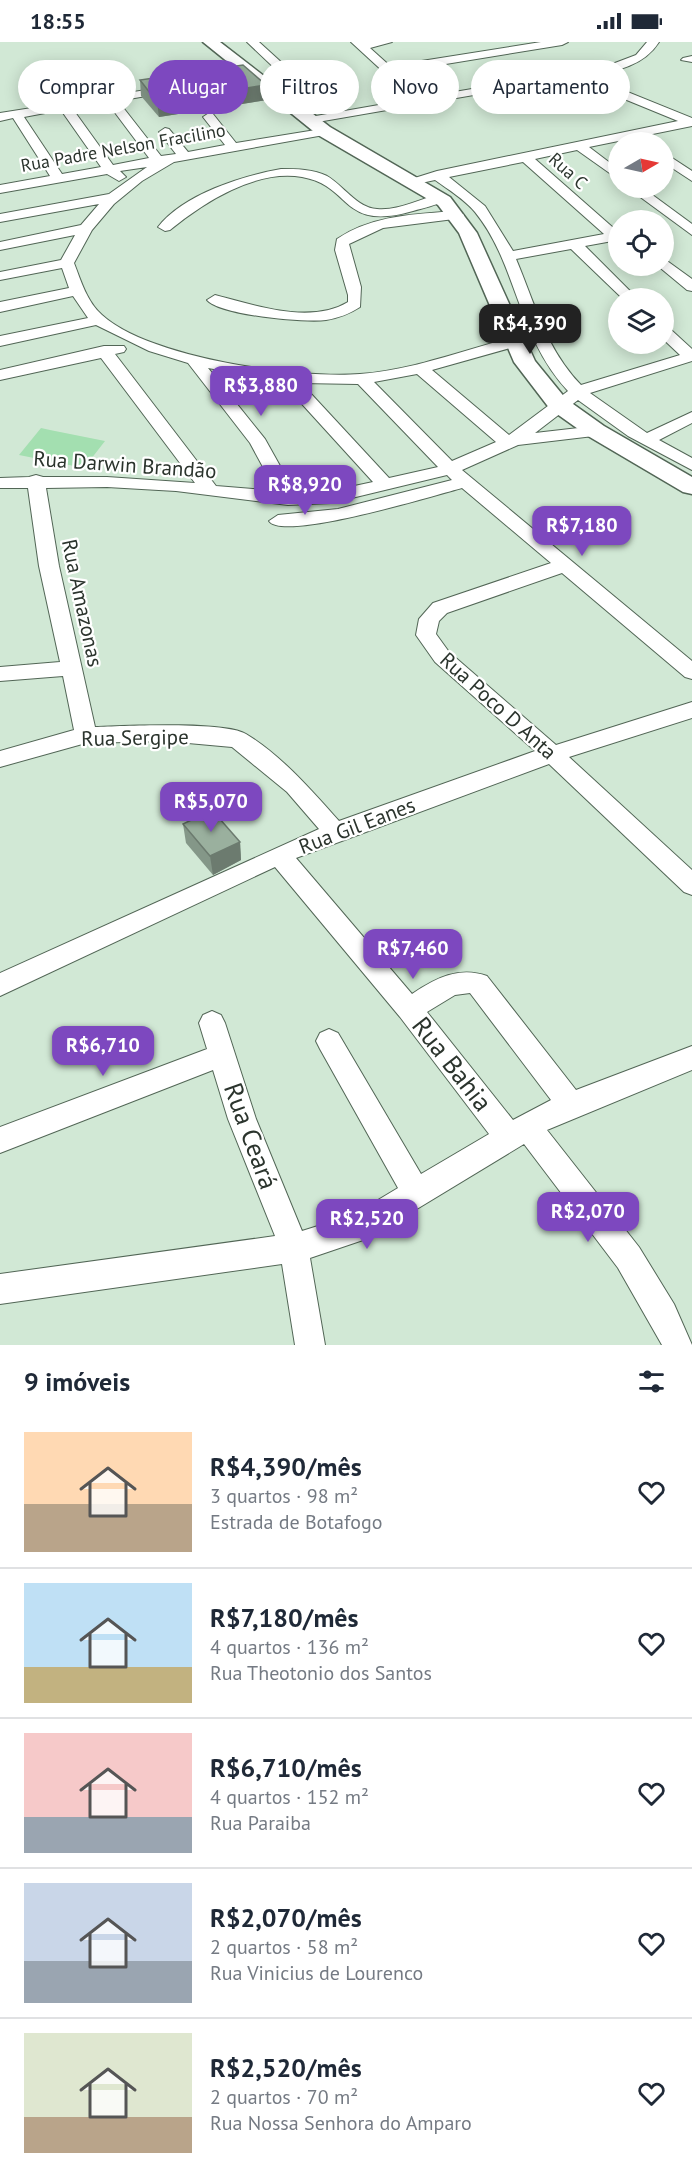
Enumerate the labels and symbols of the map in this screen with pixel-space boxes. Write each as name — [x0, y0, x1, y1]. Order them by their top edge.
street label: Rua Padre Nelson Fracilino — [19, 118, 227, 177]
north arrow — [608, 132, 674, 198]
street label: Rua C — [544, 147, 592, 194]
pin: R$4,390 — [475, 304, 585, 355]
pin: R$3,880 — [206, 366, 316, 417]
street label: Rua Darwin Brandão — [33, 445, 217, 484]
pin: R$8,920 — [250, 465, 360, 516]
pin: R$7,180 — [527, 506, 637, 557]
street label: Rua Amazonas — [56, 537, 109, 669]
street label: Rua Poco D Anta — [434, 646, 562, 765]
street label: Rua Sergipe — [81, 723, 189, 752]
pin: R$5,070 — [156, 782, 266, 833]
street label: Rua Gil Eanes — [295, 791, 419, 860]
pin: R$7,460 — [358, 929, 468, 980]
street label: Rua Bahia — [405, 1010, 500, 1118]
pin: R$6,710 — [48, 1026, 158, 1077]
street label: Rua Ceará — [217, 1078, 286, 1194]
pin: R$2,070 — [533, 1192, 643, 1243]
pin: R$2,520 — [312, 1199, 422, 1250]

